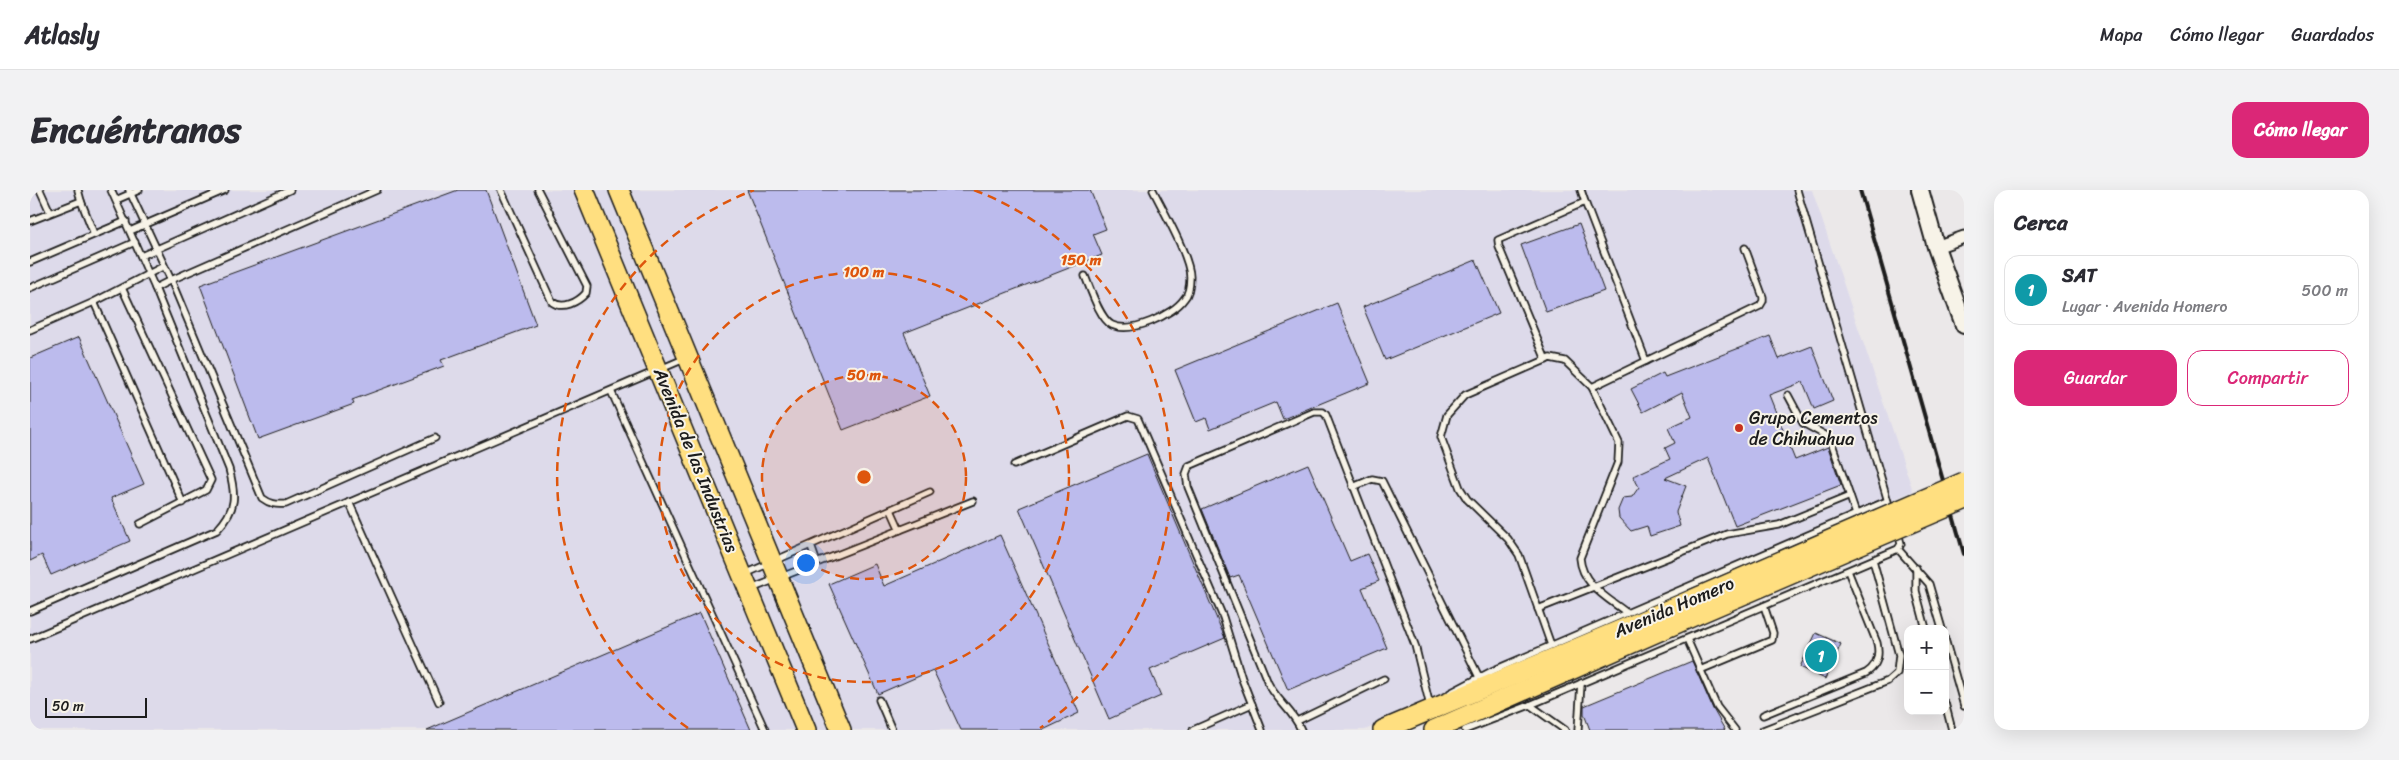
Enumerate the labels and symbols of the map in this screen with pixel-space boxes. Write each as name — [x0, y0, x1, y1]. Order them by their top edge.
text: 150 m — [1061, 247, 1102, 273]
text: 100 m — [844, 259, 885, 285]
street label: Avenida de las Industrias — [644, 362, 748, 558]
text: 50 m — [847, 362, 882, 388]
place label: Grupo Cementos de Chihuahua — [1749, 402, 1878, 455]
marker: Grupo Cementos de Chihuahua — [1733, 422, 1745, 434]
centre of rings — [855, 468, 873, 486]
your location — [793, 550, 819, 576]
street label: Avenida Homero — [1608, 567, 1739, 647]
pin: 1 — [1805, 637, 1837, 675]
scale bar — [45, 695, 148, 718]

